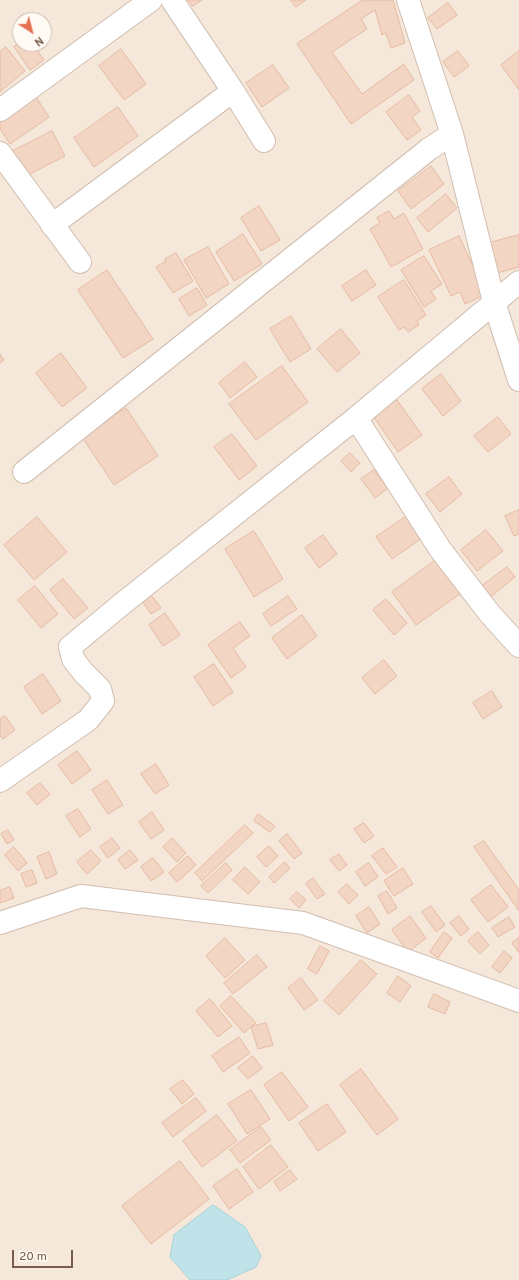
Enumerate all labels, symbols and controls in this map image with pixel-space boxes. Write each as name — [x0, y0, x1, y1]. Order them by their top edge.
north arrow — [12, 12, 52, 52]
text: N — [31, 33, 46, 49]
scale bar — [14, 1242, 75, 1268]
text: 20 m — [19, 1249, 47, 1265]

